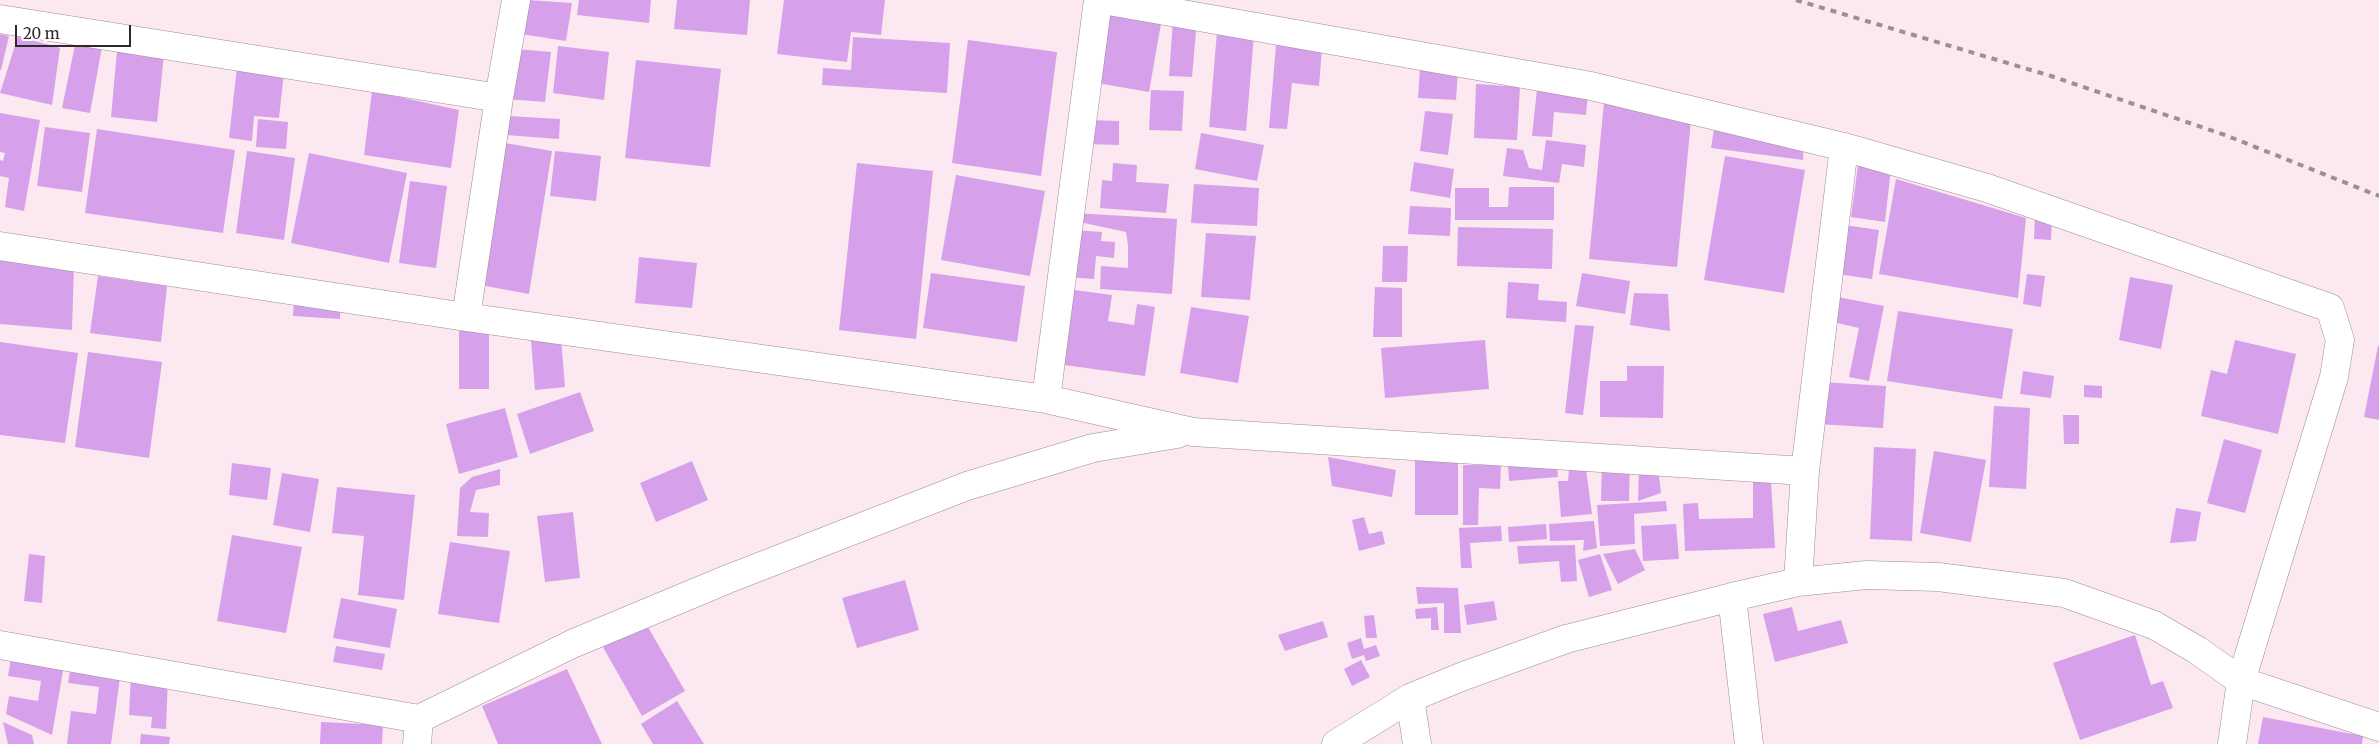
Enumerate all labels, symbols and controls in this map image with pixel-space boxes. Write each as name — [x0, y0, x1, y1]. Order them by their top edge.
scale bar — [18, 15, 134, 47]
text: 20 m — [23, 24, 60, 43]

